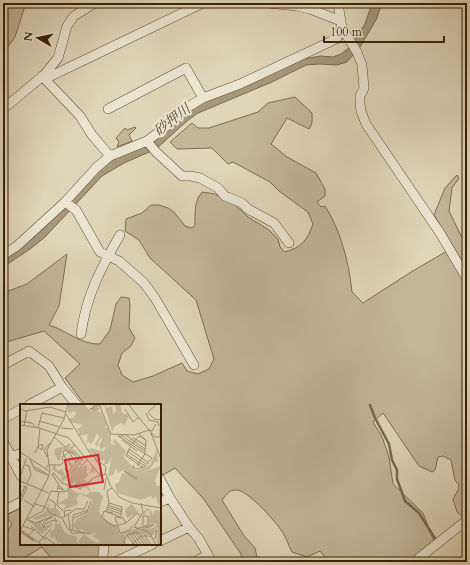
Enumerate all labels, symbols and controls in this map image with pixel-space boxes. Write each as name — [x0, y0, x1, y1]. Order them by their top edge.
north arrow — [18, 18, 58, 58]
scale bar — [324, 18, 444, 44]
text: 100 m — [330, 24, 363, 40]
text: N — [20, 30, 37, 42]
water label: 砂押川 — [150, 98, 196, 140]
inset map — [20, 404, 161, 545]

